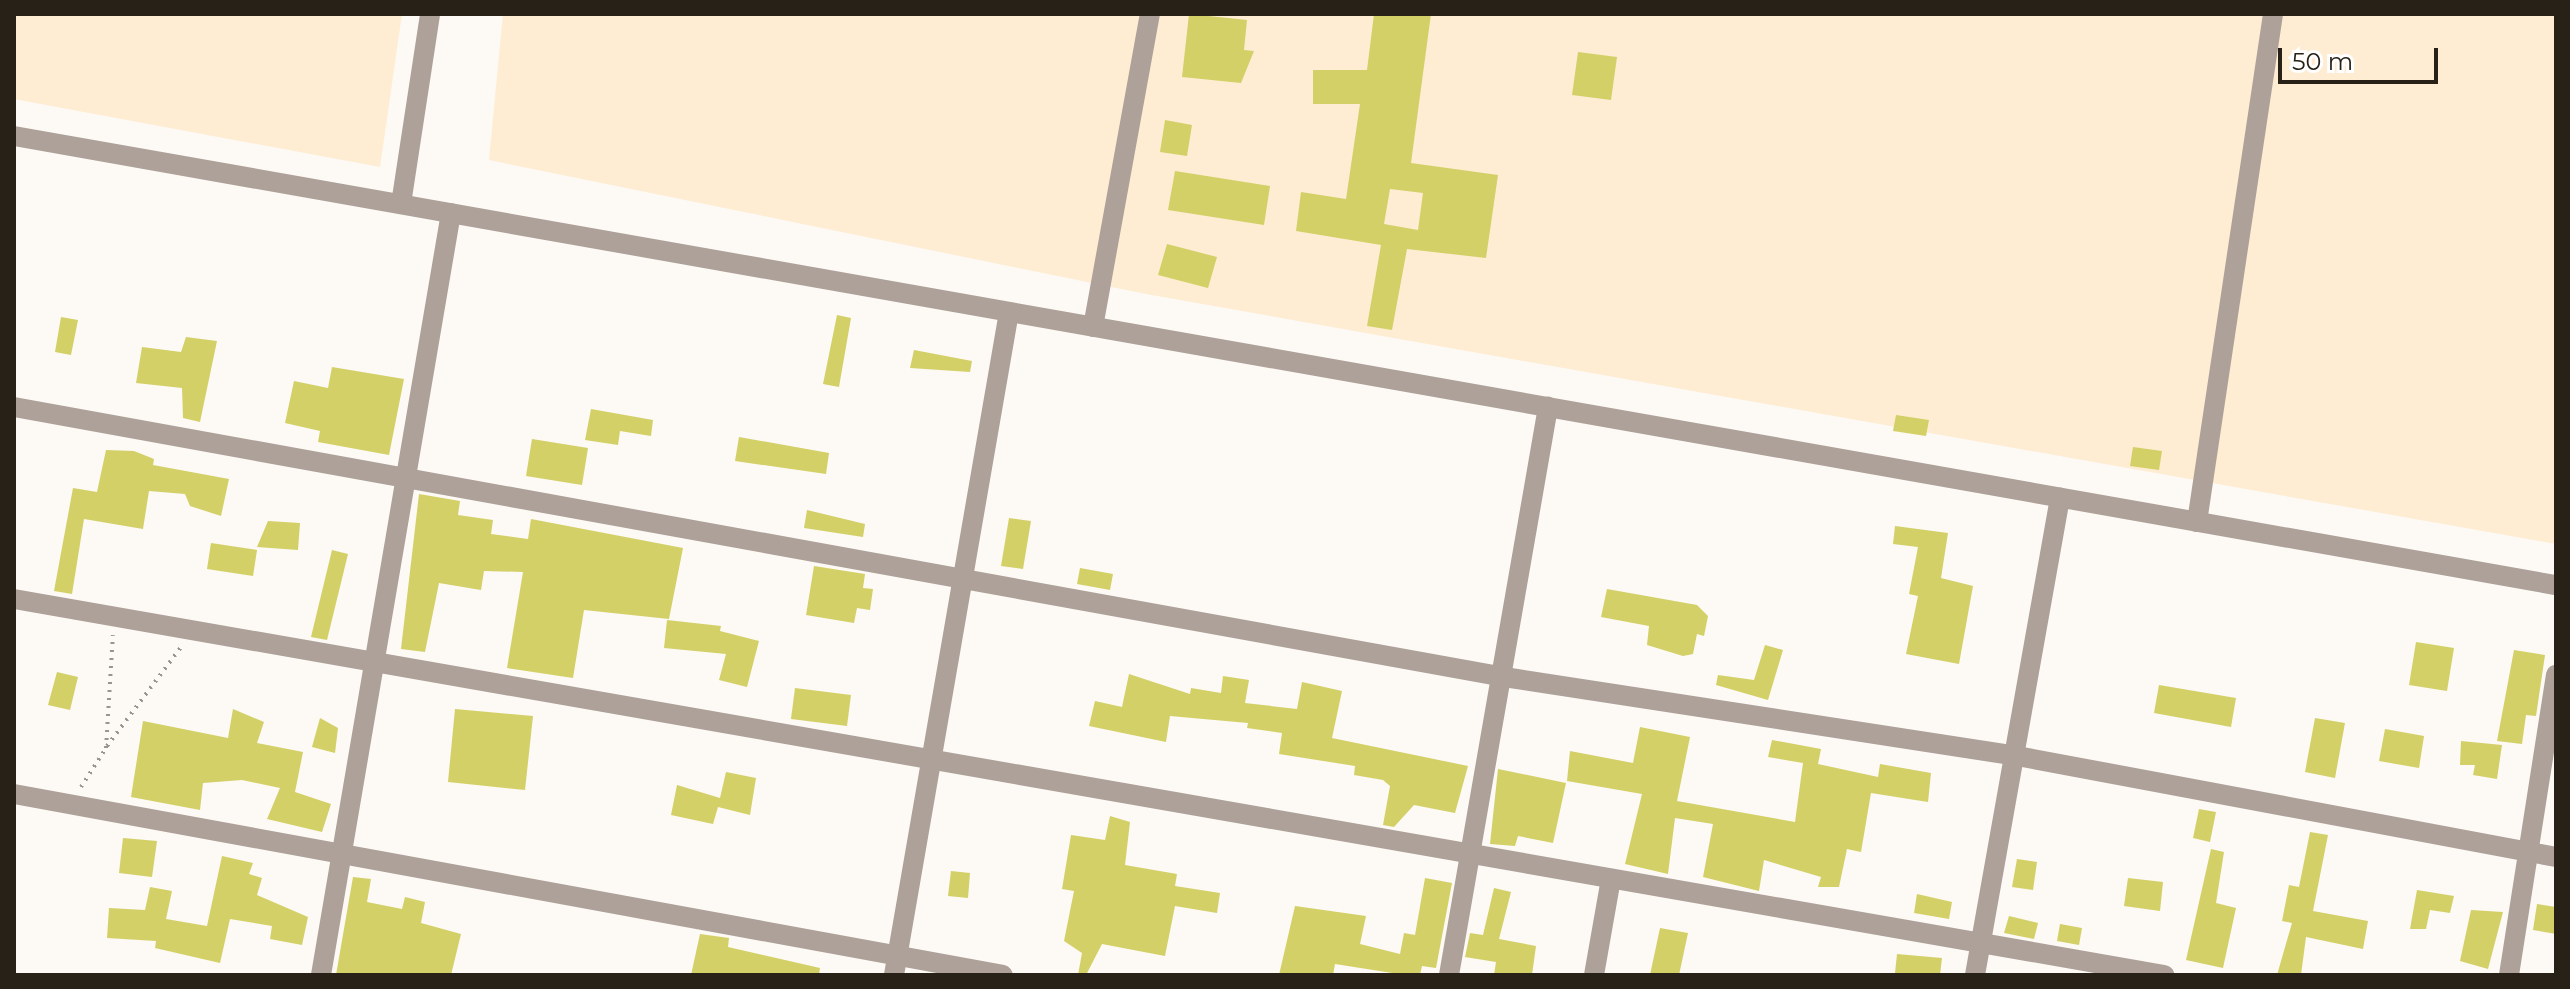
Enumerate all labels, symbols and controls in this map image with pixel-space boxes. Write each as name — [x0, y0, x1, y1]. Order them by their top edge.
scale bar — [2282, 32, 2442, 82]
text: 50 m — [2292, 47, 2353, 76]

